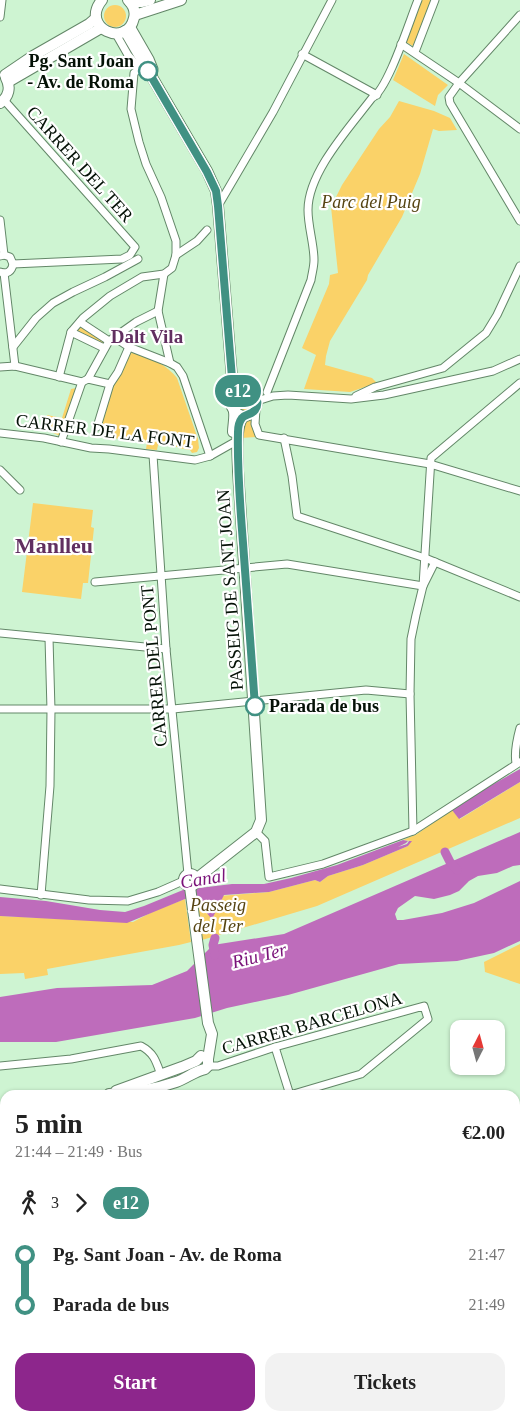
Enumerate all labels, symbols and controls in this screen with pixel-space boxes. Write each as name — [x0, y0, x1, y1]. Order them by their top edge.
place label: Pg. Sant Joan - Av. de Roma — [27, 51, 134, 92]
marker: Pg. Sant Joan - Av. de Roma — [138, 61, 158, 81]
street label: CARRER DEL TER — [23, 102, 137, 226]
park label: Parc del Puig — [320, 192, 421, 212]
district label: Dalt Vila — [111, 326, 184, 347]
line badge: e12 — [209, 375, 267, 407]
text: e12 — [225, 381, 251, 401]
street label: CARRER DE LA FONT — [15, 410, 195, 452]
street label: PASSEIG DE SANT JOAN — [213, 489, 247, 691]
district label: Manlleu — [15, 533, 93, 558]
street label: CARRER DEL PONT — [137, 584, 171, 748]
marker: Parada de bus — [245, 696, 265, 716]
place label: Parada de bus — [269, 696, 379, 716]
water label: Canal — [178, 864, 228, 892]
park label: Passeig del Ter — [189, 895, 246, 936]
water label: Riu Ter — [229, 938, 289, 973]
street label: CARRER BARCELONA — [220, 988, 404, 1058]
north arrow — [450, 1020, 505, 1075]
map controls — [450, 1020, 505, 1075]
text: 5 min — [15, 1108, 83, 1139]
text: €2.00 — [462, 1122, 505, 1143]
text: 21:44 – 21:49 · Bus — [15, 1143, 142, 1160]
icon: walk — [15, 1189, 43, 1217]
icon: forward — [67, 1189, 95, 1217]
text: e12 — [113, 1193, 139, 1213]
text: 3 — [51, 1194, 59, 1211]
text: Pg. Sant Joan - Av. de Roma — [53, 1244, 282, 1265]
text: 21:47 — [469, 1246, 505, 1263]
text: Parada de bus — [53, 1294, 169, 1315]
text: 21:49 — [469, 1296, 505, 1313]
button: Start — [15, 1353, 255, 1411]
button: Tickets — [265, 1353, 505, 1411]

